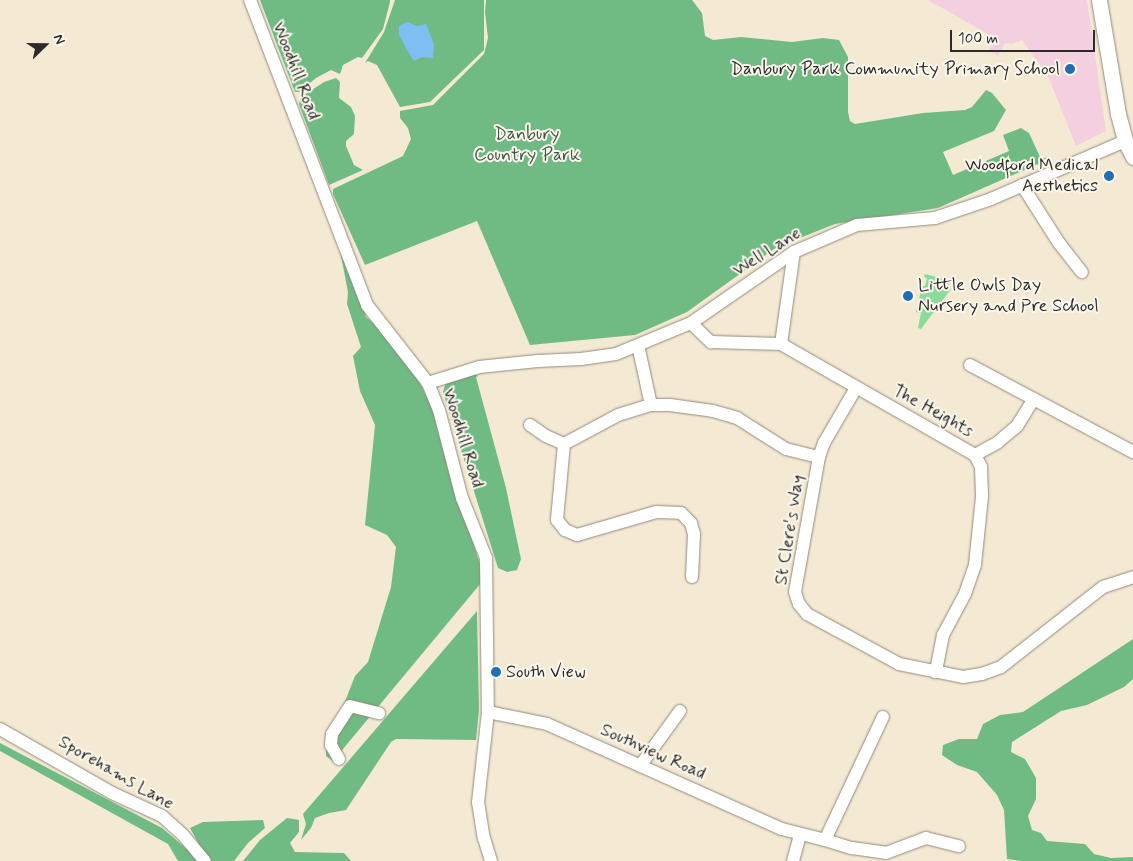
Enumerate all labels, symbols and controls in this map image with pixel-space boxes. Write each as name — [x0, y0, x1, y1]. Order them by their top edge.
north arrow — [20, 20, 70, 70]
street label: Woodhill Road — [268, 20, 324, 122]
scale bar — [953, 20, 1098, 52]
text: 100 m — [958, 29, 998, 49]
text: N — [49, 32, 69, 47]
place label: Danbury Park Community Primary School — [734, 58, 1060, 80]
marker: Danbury Park Community Primary School — [1064, 63, 1076, 75]
park label: Danbury Country Park — [476, 124, 578, 166]
place label: Woodford Medical Aesthetics — [963, 155, 1098, 198]
marker: Woodford Medical Aesthetics — [1102, 169, 1116, 183]
street label: Well Lane — [729, 223, 805, 281]
place label: Little Owls Day Nursery and Pre School — [918, 275, 1093, 318]
marker: Little Owls Day Nursery and Pre School — [902, 290, 914, 302]
street label: The Heights — [889, 380, 977, 442]
street label: Woodhill Road — [438, 386, 488, 490]
street label: St Clere's Way — [770, 471, 810, 589]
place label: South View — [506, 661, 586, 683]
marker: South View — [490, 666, 502, 678]
street label: Southview Road — [597, 719, 709, 785]
street label: Sporehams Lane — [55, 731, 177, 815]

